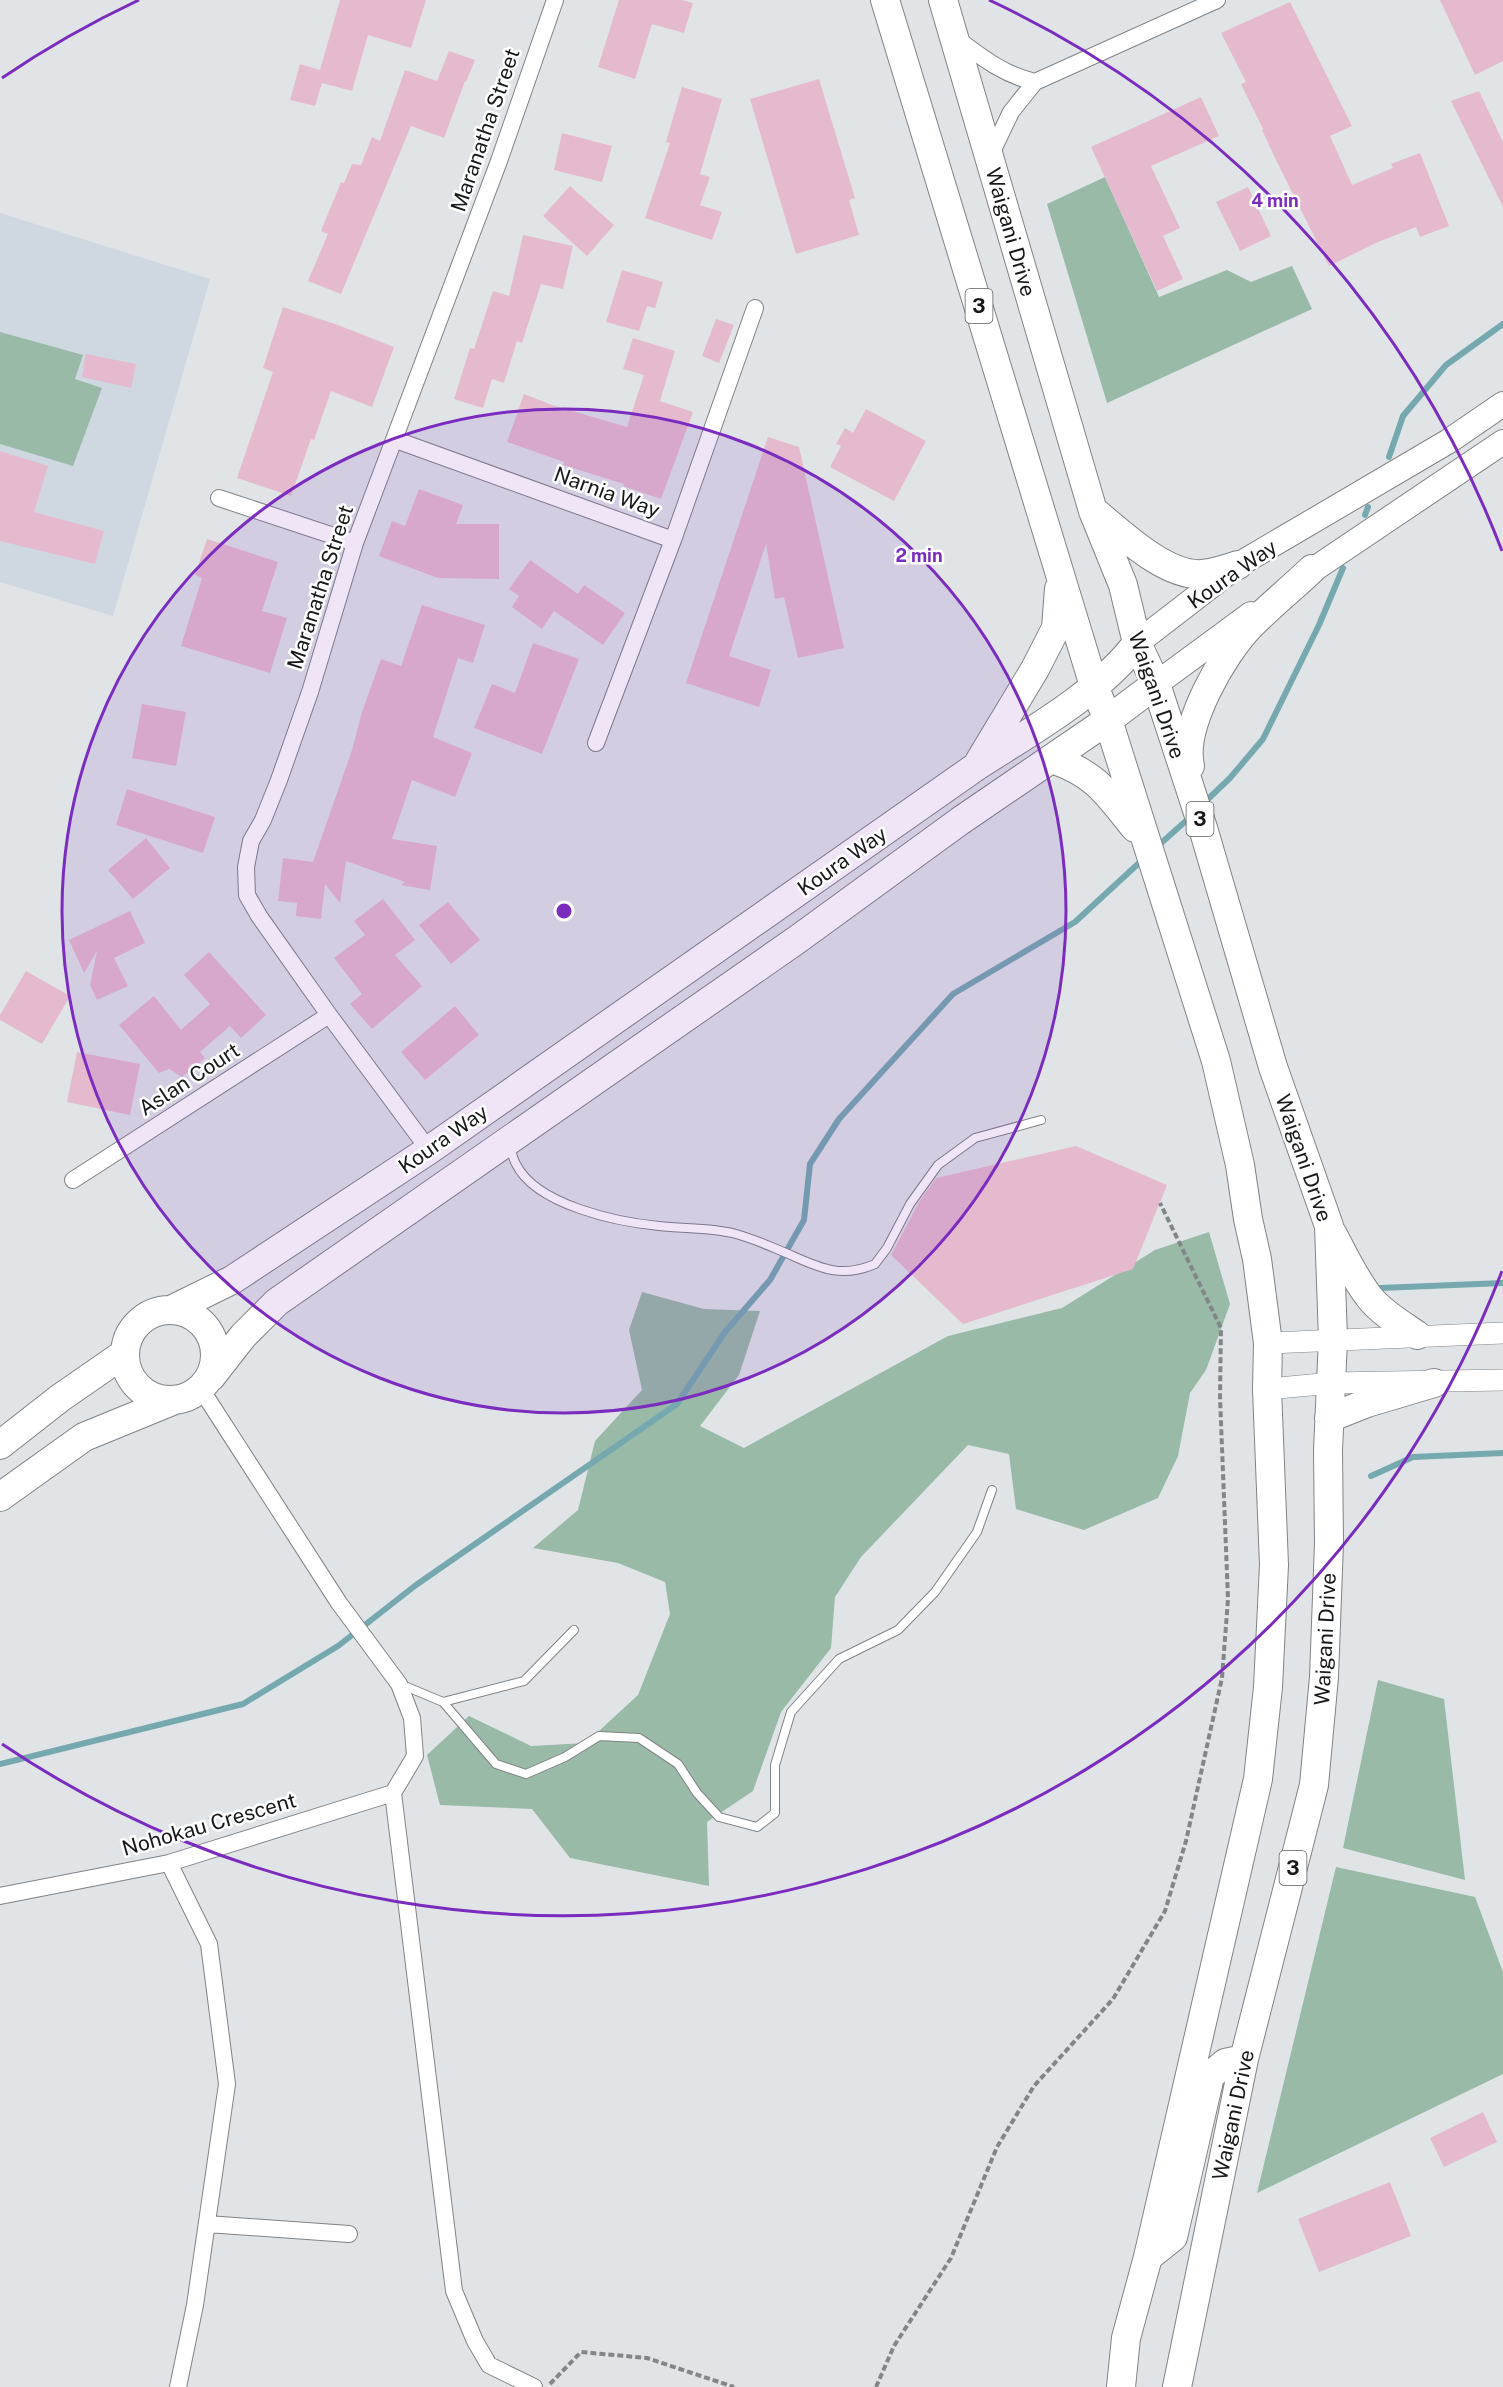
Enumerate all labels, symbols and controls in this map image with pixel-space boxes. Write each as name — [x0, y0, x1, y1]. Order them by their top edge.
street label: Maranatha Street — [445, 45, 525, 215]
street label: Waigani Drive — [981, 165, 1041, 299]
text: 4 min — [1251, 190, 1299, 211]
road number: 3 — [966, 289, 992, 323]
street label: Narnia Way — [551, 461, 663, 523]
street label: Maranatha Street — [282, 502, 358, 672]
street label: Koura Way — [1182, 534, 1282, 614]
text: 2 min — [895, 545, 943, 566]
street label: Waigani Drive — [1124, 628, 1190, 762]
road number: 3 — [1186, 802, 1214, 836]
street label: Koura Way — [792, 821, 892, 901]
centre of rings — [554, 901, 574, 921]
street label: Aslan Court — [134, 1037, 244, 1121]
street label: Waigani Drive — [1271, 1091, 1337, 1225]
street label: Koura Way — [393, 1099, 493, 1179]
street label: Waigani Drive — [1309, 1572, 1341, 1706]
street label: Nohokau Crescent — [119, 1787, 299, 1861]
road number: 3 — [1280, 1851, 1306, 1885]
street label: Waigani Drive — [1207, 2047, 1259, 2183]

